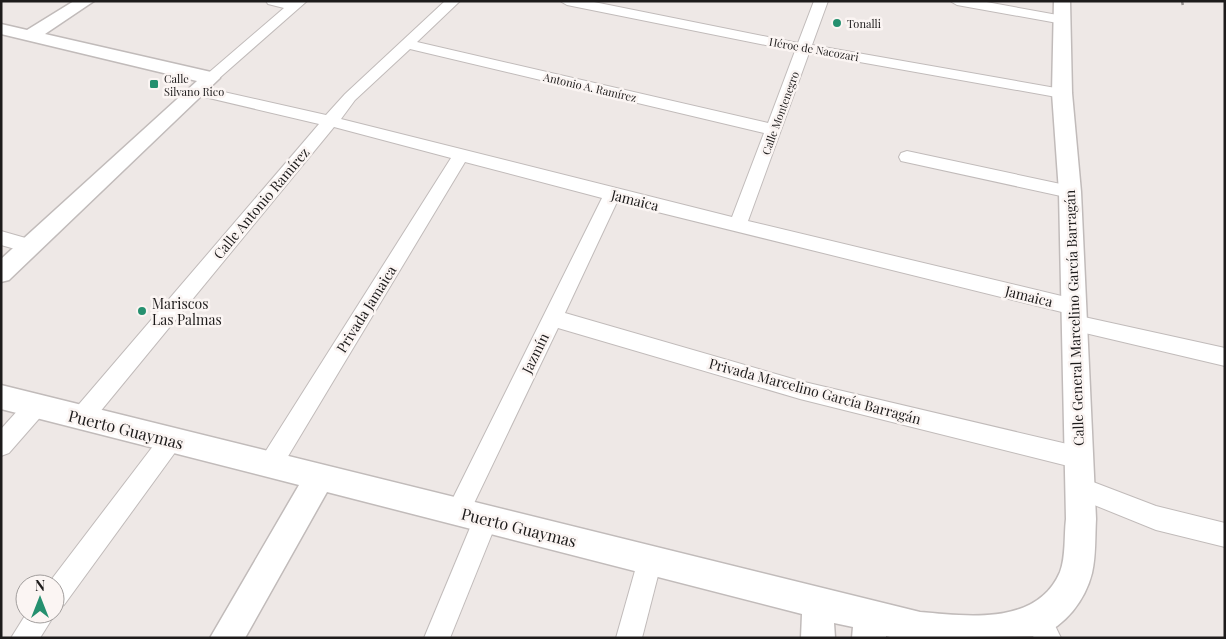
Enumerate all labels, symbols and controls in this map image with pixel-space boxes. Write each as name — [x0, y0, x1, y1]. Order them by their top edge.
place label: Tonalli — [847, 16, 881, 31]
marker: Tonalli — [831, 17, 843, 29]
street label: Héroe de Nacozari — [768, 34, 860, 64]
street label: Antonio A. Ramírez — [541, 69, 638, 105]
street label: Calle Montenegro — [758, 69, 802, 157]
place label: Calle Silvano Rico — [164, 71, 224, 99]
marker: Calle Silvano Rico — [148, 78, 160, 90]
street label: Calle Antonio Ramírez — [209, 143, 314, 263]
street label: Jamaica — [608, 185, 661, 215]
street label: Calle General Marcelino García Barragán — [1060, 189, 1088, 446]
street label: Privada Jamaica — [332, 262, 400, 356]
street label: Jamaica — [1002, 281, 1055, 311]
place label: Mariscos Las Palmas — [152, 294, 222, 329]
marker: Mariscos Las Palmas — [136, 305, 148, 317]
street label: Jazmín — [517, 329, 553, 377]
street label: Privada Marcelino García Barragán — [707, 354, 924, 429]
street label: Puerto Guaymas — [66, 405, 186, 453]
street label: Puerto Guaymas — [459, 503, 579, 551]
north arrow — [15, 574, 65, 624]
text: N — [35, 576, 45, 595]

